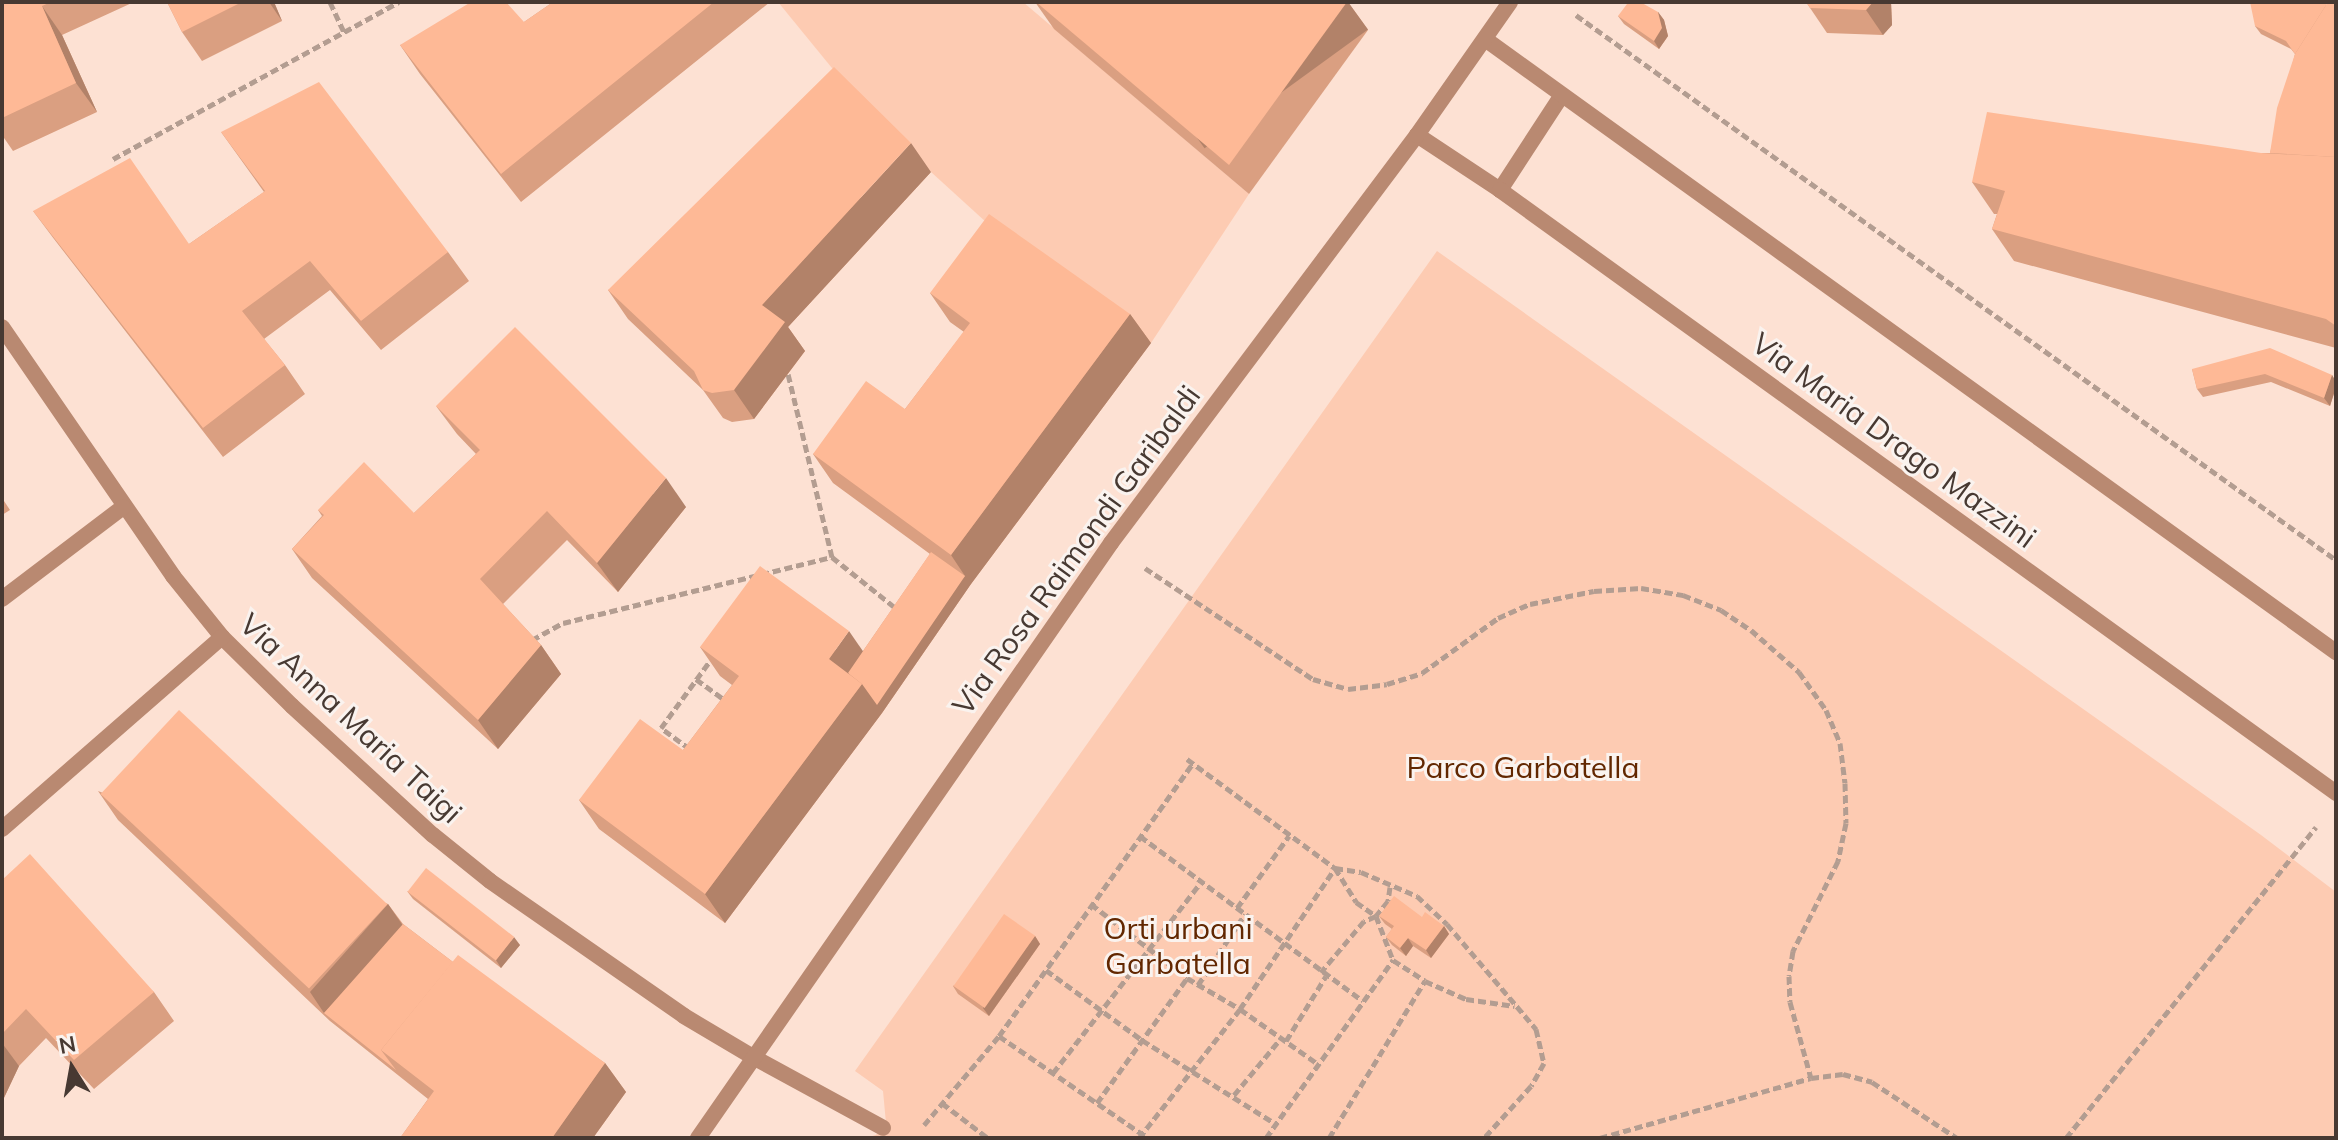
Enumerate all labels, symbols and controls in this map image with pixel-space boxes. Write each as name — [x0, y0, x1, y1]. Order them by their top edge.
street label: Via Maria Drago Mazzini — [1745, 325, 2043, 555]
street label: Via Rosa Raimondi Garibaldi — [944, 378, 1208, 722]
street label: Via Anna Maria Taigi — [232, 606, 470, 830]
park label: Parco Garbatella — [1407, 749, 1639, 785]
park label: Orti urbani Garbatella — [1103, 910, 1253, 980]
north arrow — [32, 1028, 112, 1108]
text: N — [57, 1029, 78, 1060]

